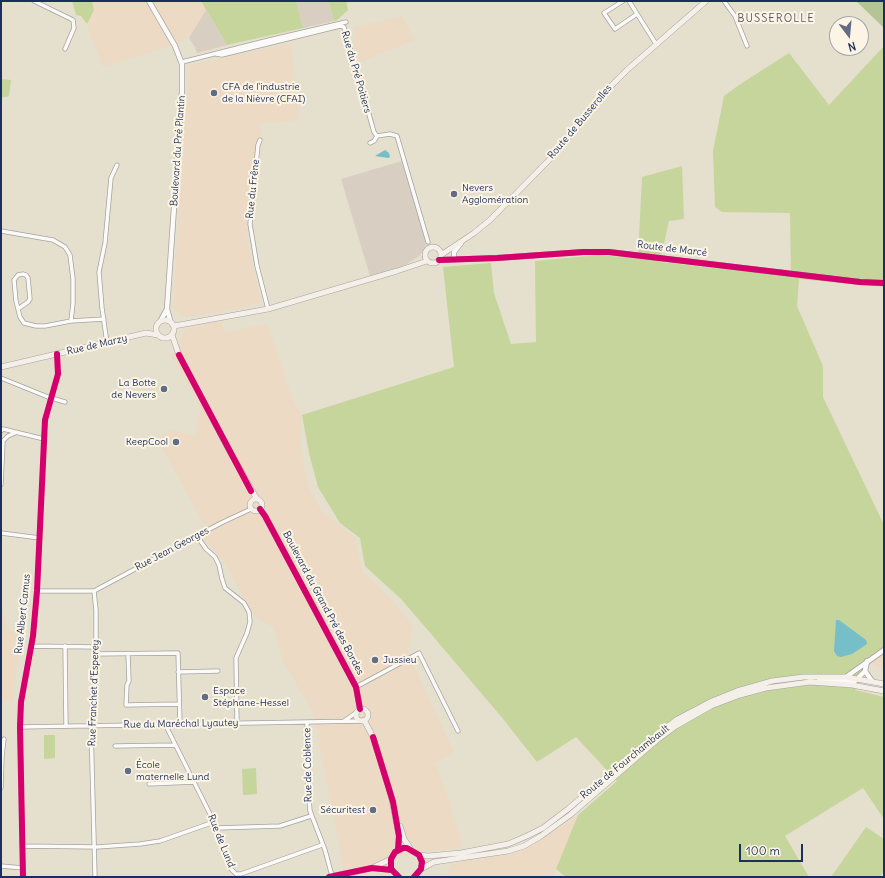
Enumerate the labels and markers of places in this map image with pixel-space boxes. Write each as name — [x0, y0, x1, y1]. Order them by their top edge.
place label: CFA de l'industrie de la Nièvre (CFAI) — [222, 81, 305, 104]
marker: CFA de l'industrie de la Nièvre (CFAI) — [209, 88, 219, 98]
place label: Nevers Agglomération — [462, 182, 528, 206]
marker: Nevers Agglomération — [449, 189, 459, 199]
place label: La Botte de Nevers — [111, 377, 156, 400]
marker: La Botte de Nevers — [159, 384, 169, 394]
place label: KeepCool — [126, 436, 168, 448]
marker: KeepCool — [171, 437, 181, 447]
place label: Jussieu — [383, 654, 416, 666]
marker: Jussieu — [370, 655, 380, 665]
place label: Espace Stéphane-Hessel — [213, 685, 289, 708]
marker: Espace Stéphane-Hessel — [200, 692, 210, 702]
place label: École maternelle Lund — [136, 759, 209, 782]
marker: École maternelle Lund — [123, 766, 133, 776]
place label: Sécuritest — [320, 804, 365, 816]
marker: Sécuritest — [368, 805, 378, 815]

